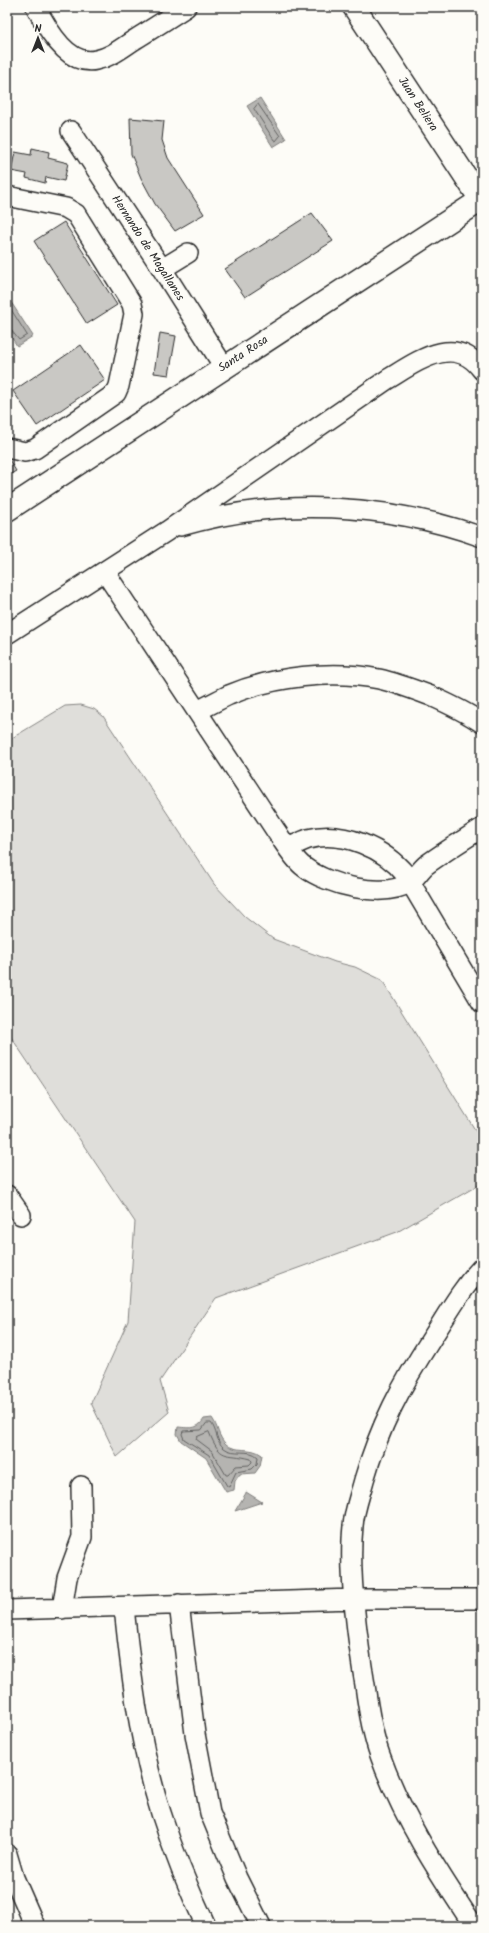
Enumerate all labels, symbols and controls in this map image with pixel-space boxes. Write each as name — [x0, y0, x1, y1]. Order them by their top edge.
north arrow — [18, 18, 58, 58]
text: N — [35, 20, 42, 38]
street label: Juan Beliera — [393, 73, 443, 136]
street label: Hernando de Magallanes — [107, 191, 189, 305]
street label: Santa Rosa — [214, 330, 272, 377]

